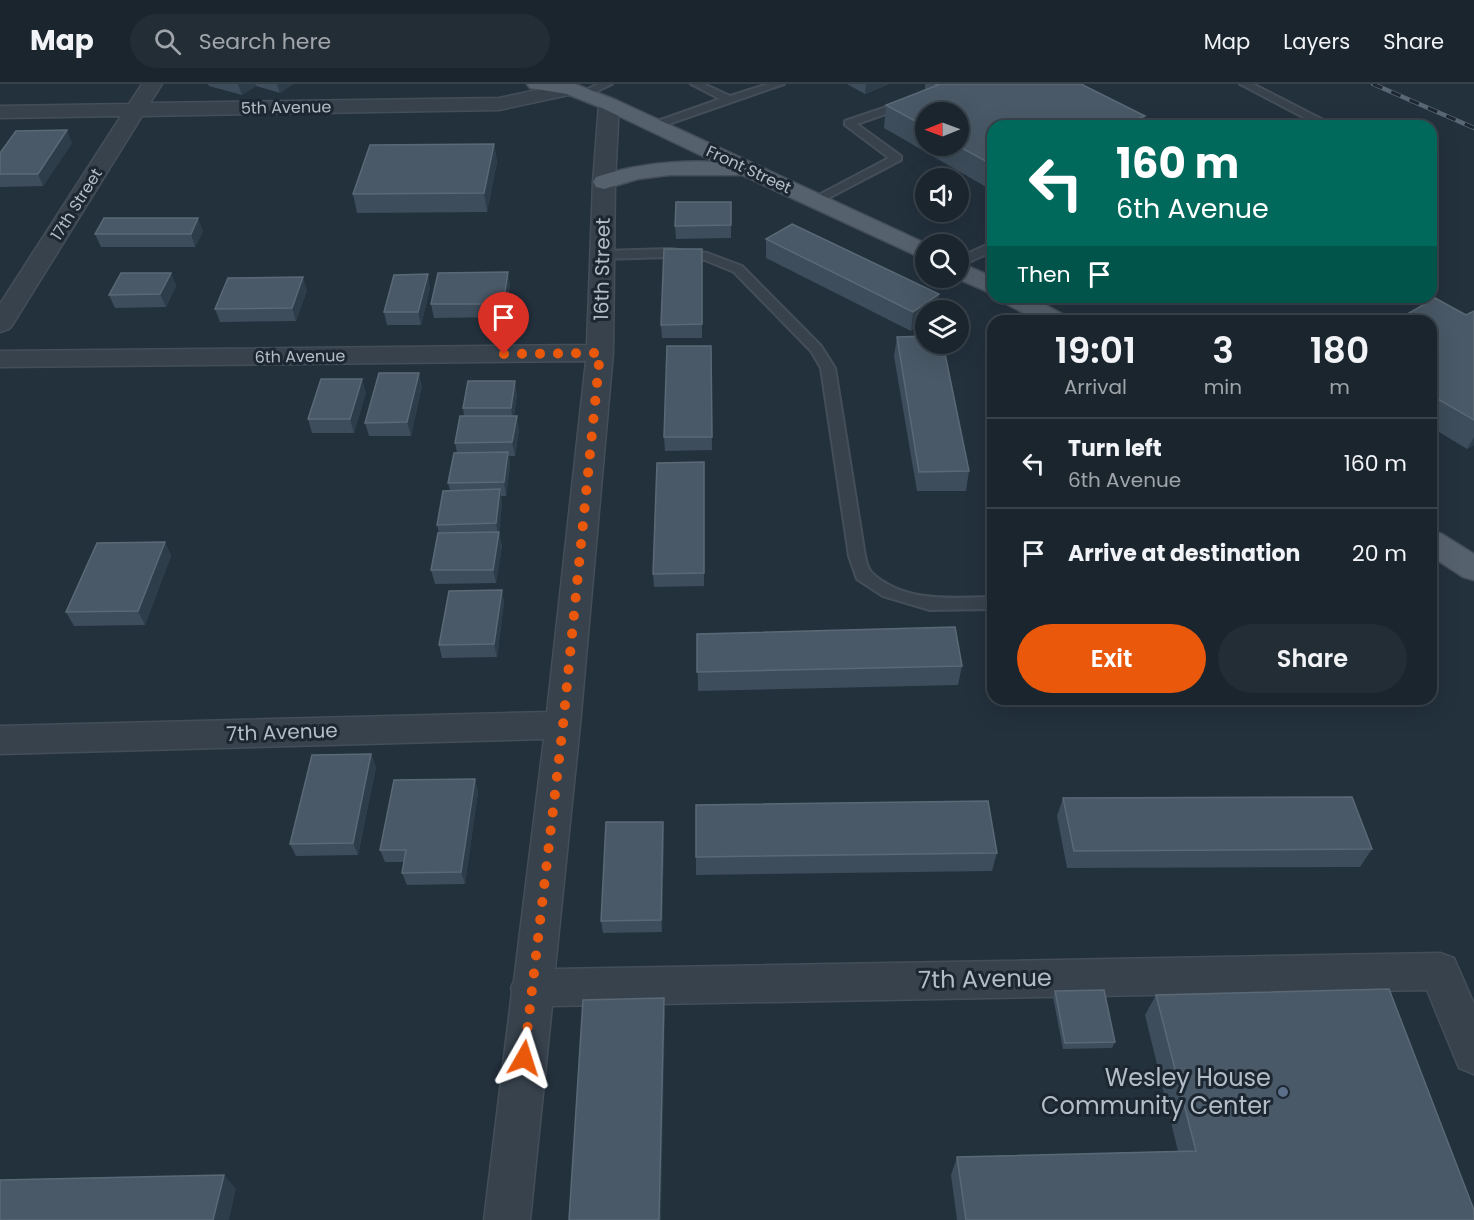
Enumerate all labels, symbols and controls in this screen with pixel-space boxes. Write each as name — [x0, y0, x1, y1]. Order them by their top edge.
search box — [130, 14, 550, 68]
text: Map — [30, 21, 94, 60]
icon: search — [151, 25, 184, 58]
text: Search here — [199, 26, 331, 57]
text: Map — [1204, 27, 1250, 56]
text: Layers — [1283, 27, 1350, 56]
text: Share — [1383, 27, 1444, 56]
street label: 5th Avenue — [241, 95, 332, 120]
north arrow — [915, 102, 969, 156]
map controls — [915, 102, 969, 354]
text: 160 m — [1116, 134, 1239, 193]
street label: Front Street — [702, 140, 795, 199]
icon: left — [1017, 144, 1095, 222]
street label: 17th Street — [45, 164, 108, 245]
button: sound — [915, 168, 969, 222]
text: 6th Avenue — [1116, 190, 1269, 227]
street label: 16th Street — [587, 217, 617, 321]
button: search — [915, 234, 969, 288]
icon: arrive — [1083, 258, 1116, 291]
text: Then — [1017, 259, 1071, 290]
pin — [478, 292, 529, 354]
button: layers — [915, 300, 969, 354]
icon: arrive — [487, 301, 520, 334]
text: 19:01 — [1055, 325, 1136, 376]
text: 3 — [1212, 325, 1234, 376]
text: 180 — [1310, 325, 1369, 376]
street label: 6th Avenue — [255, 344, 346, 369]
text: Arrival — [1064, 373, 1127, 401]
text: min — [1204, 373, 1242, 401]
text: m — [1329, 373, 1350, 401]
text: Turn left — [1068, 433, 1162, 464]
icon: left — [1017, 447, 1050, 480]
text: 160 m — [1344, 448, 1407, 479]
text: 6th Avenue — [1068, 466, 1181, 494]
icon: arrive — [1017, 537, 1050, 570]
text: Arrive at destination — [1068, 538, 1300, 569]
text: 20 m — [1352, 538, 1407, 569]
button: Exit — [1017, 624, 1206, 693]
button: Share — [1218, 624, 1407, 693]
street label: 7th Avenue — [226, 716, 338, 748]
street label: 7th Avenue — [918, 961, 1052, 996]
position arrow — [492, 1026, 556, 1090]
place label: Wesley House Community Center — [1041, 1061, 1271, 1122]
marker: Wesley House Community Center — [1276, 1085, 1290, 1099]

